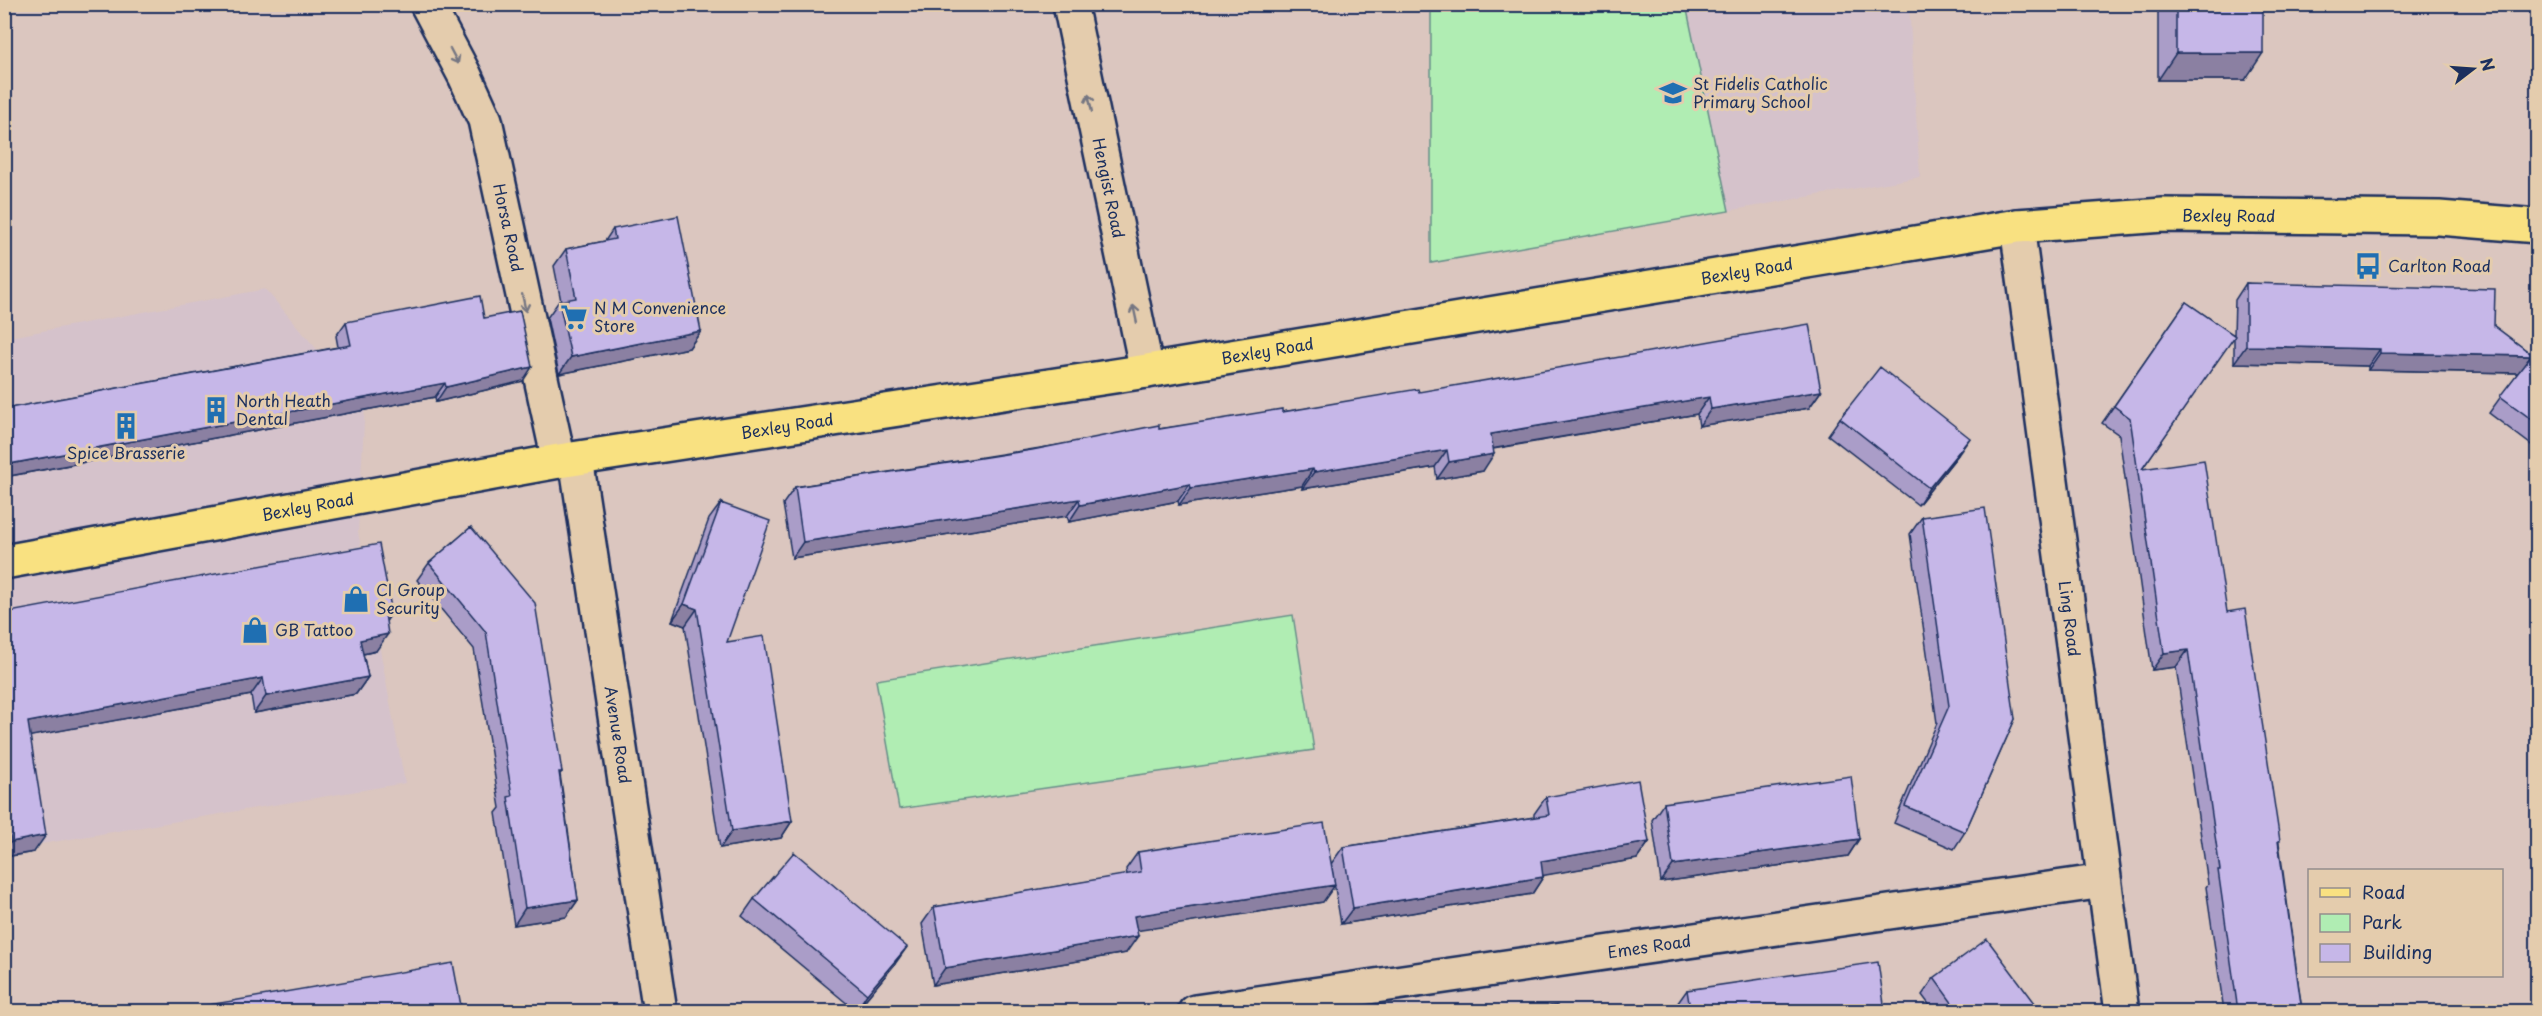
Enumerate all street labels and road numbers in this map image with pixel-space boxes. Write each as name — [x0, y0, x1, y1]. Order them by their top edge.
street label: Hengist Road — [1087, 135, 1132, 240]
street label: Horsa Road — [488, 181, 531, 274]
street label: Bexley Road — [2182, 202, 2275, 227]
street label: Bexley Road — [1699, 251, 1795, 290]
street label: Bexley Road — [1219, 330, 1315, 369]
street label: Bexley Road — [739, 406, 835, 444]
street label: Bexley Road — [260, 486, 356, 526]
street label: Ling Road — [2053, 579, 2087, 658]
street label: Avenue Road — [600, 684, 638, 785]
street label: Emes Road — [1606, 928, 1693, 963]

